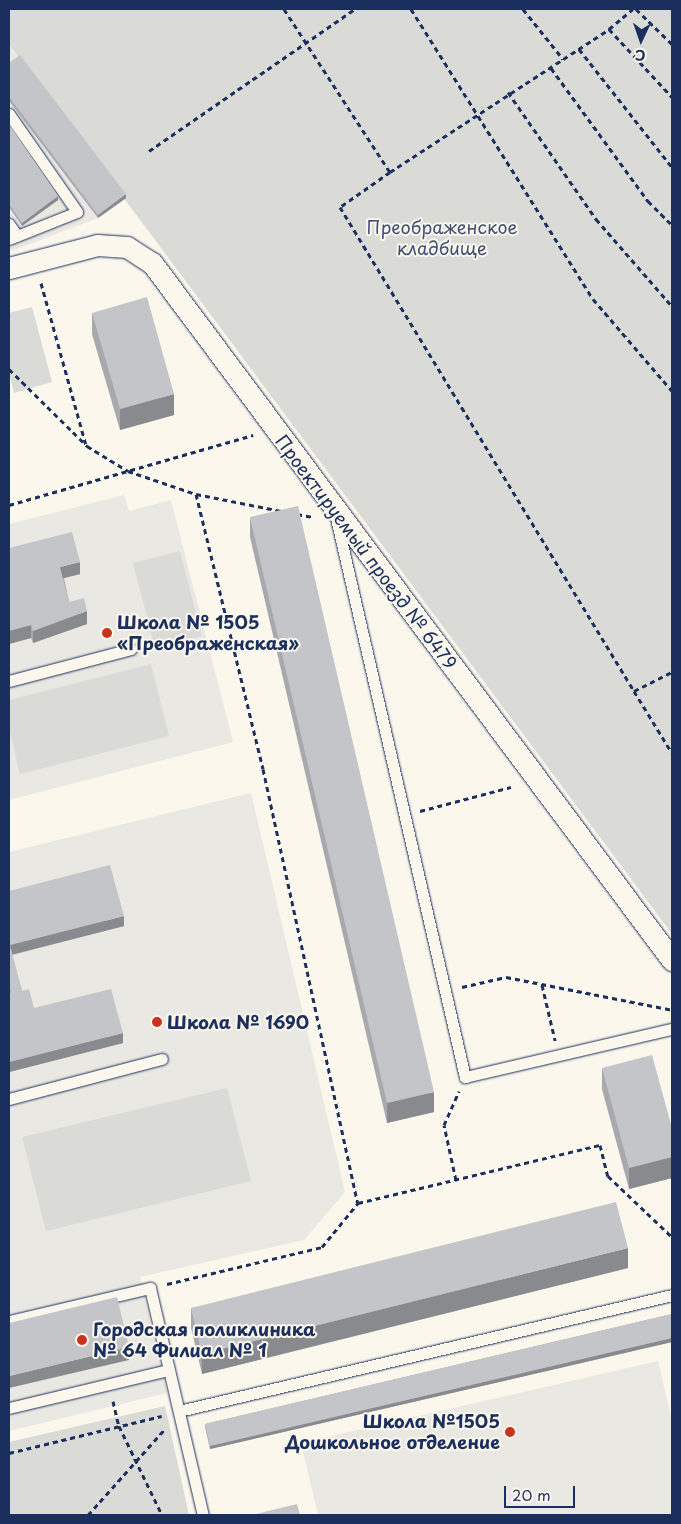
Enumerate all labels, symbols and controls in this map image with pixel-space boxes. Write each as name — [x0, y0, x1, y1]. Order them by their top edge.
north arrow — [616, 15, 666, 65]
text: С — [634, 45, 646, 66]
park label: Преображенское кладбище — [366, 217, 518, 260]
street label: Проектируемый проезд № 6479 — [270, 430, 462, 674]
place label: Школа № 1505 «Преображенская» — [117, 612, 299, 654]
marker: Школа № 1505 «Преображенская» — [101, 627, 113, 639]
place label: Школа № 1690 — [167, 1011, 310, 1033]
marker: Школа № 1690 — [151, 1016, 163, 1028]
place label: Городская поликлиника № 64 Филиал № 1 — [93, 1319, 316, 1362]
marker: Городская поликлиника № 64 Филиал № 1 — [75, 1333, 89, 1347]
place label: Школа №1505 Дошкольное отделение — [285, 1411, 500, 1454]
marker: Школа №1505 Дошкольное отделение — [504, 1426, 516, 1438]
scale bar — [506, 1476, 577, 1508]
text: 20 m — [512, 1483, 551, 1506]

